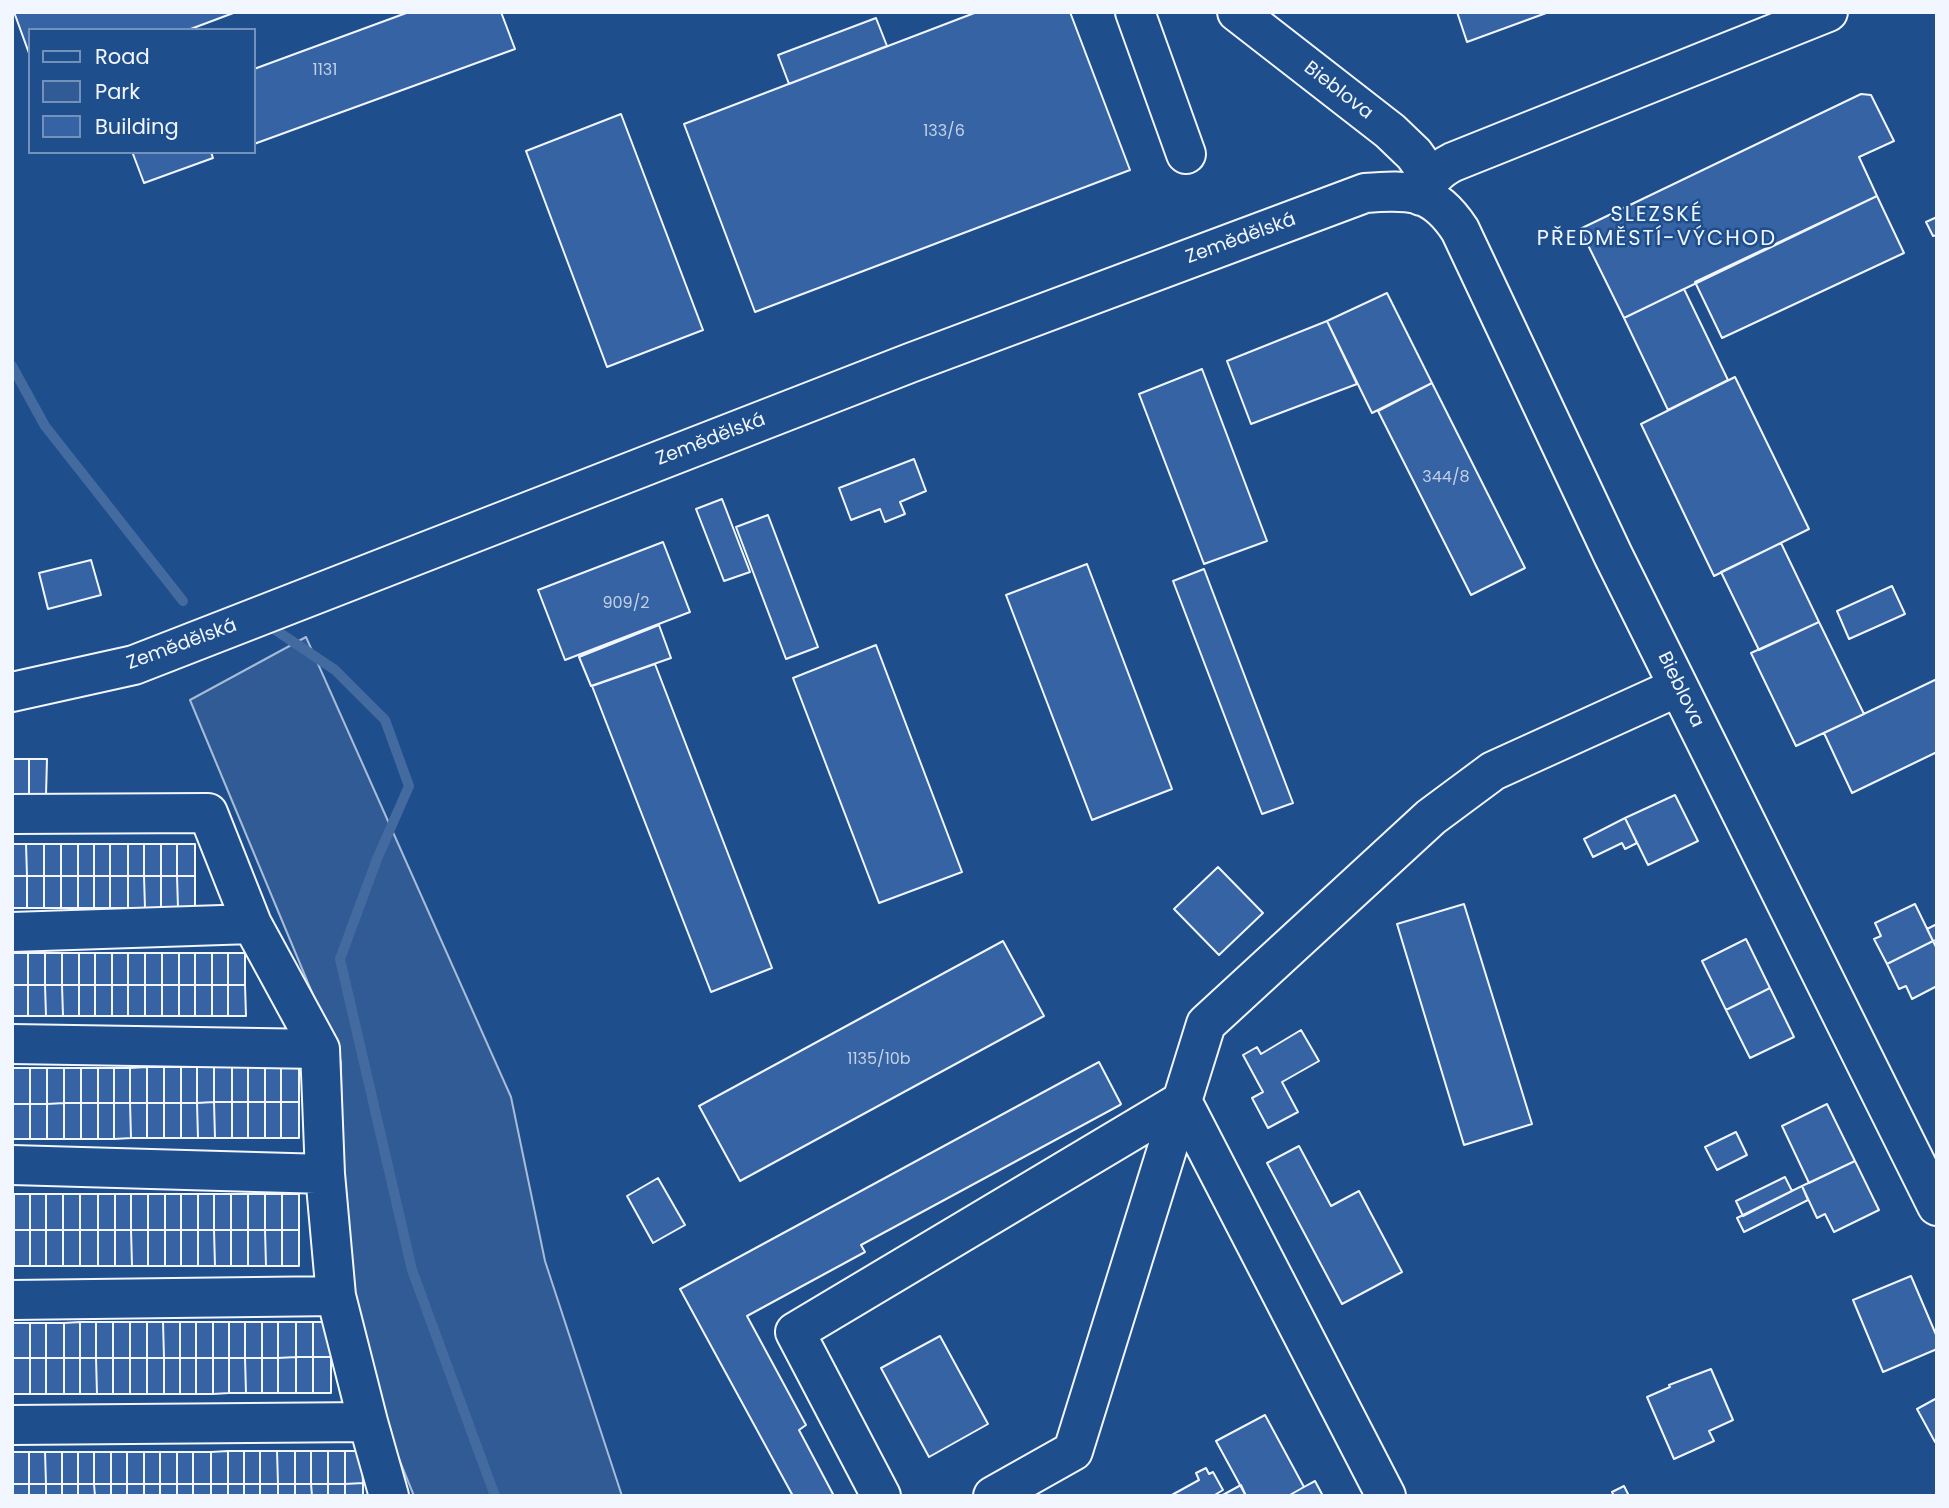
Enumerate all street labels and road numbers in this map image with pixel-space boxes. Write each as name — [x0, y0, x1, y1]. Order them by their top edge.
street label: Bieblova — [1299, 57, 1377, 125]
street label: Zemědělská — [1183, 209, 1299, 269]
street label: Zemědělská — [653, 409, 769, 471]
street label: Zemědělská — [124, 615, 240, 675]
street label: Bieblova — [1652, 648, 1708, 732]

